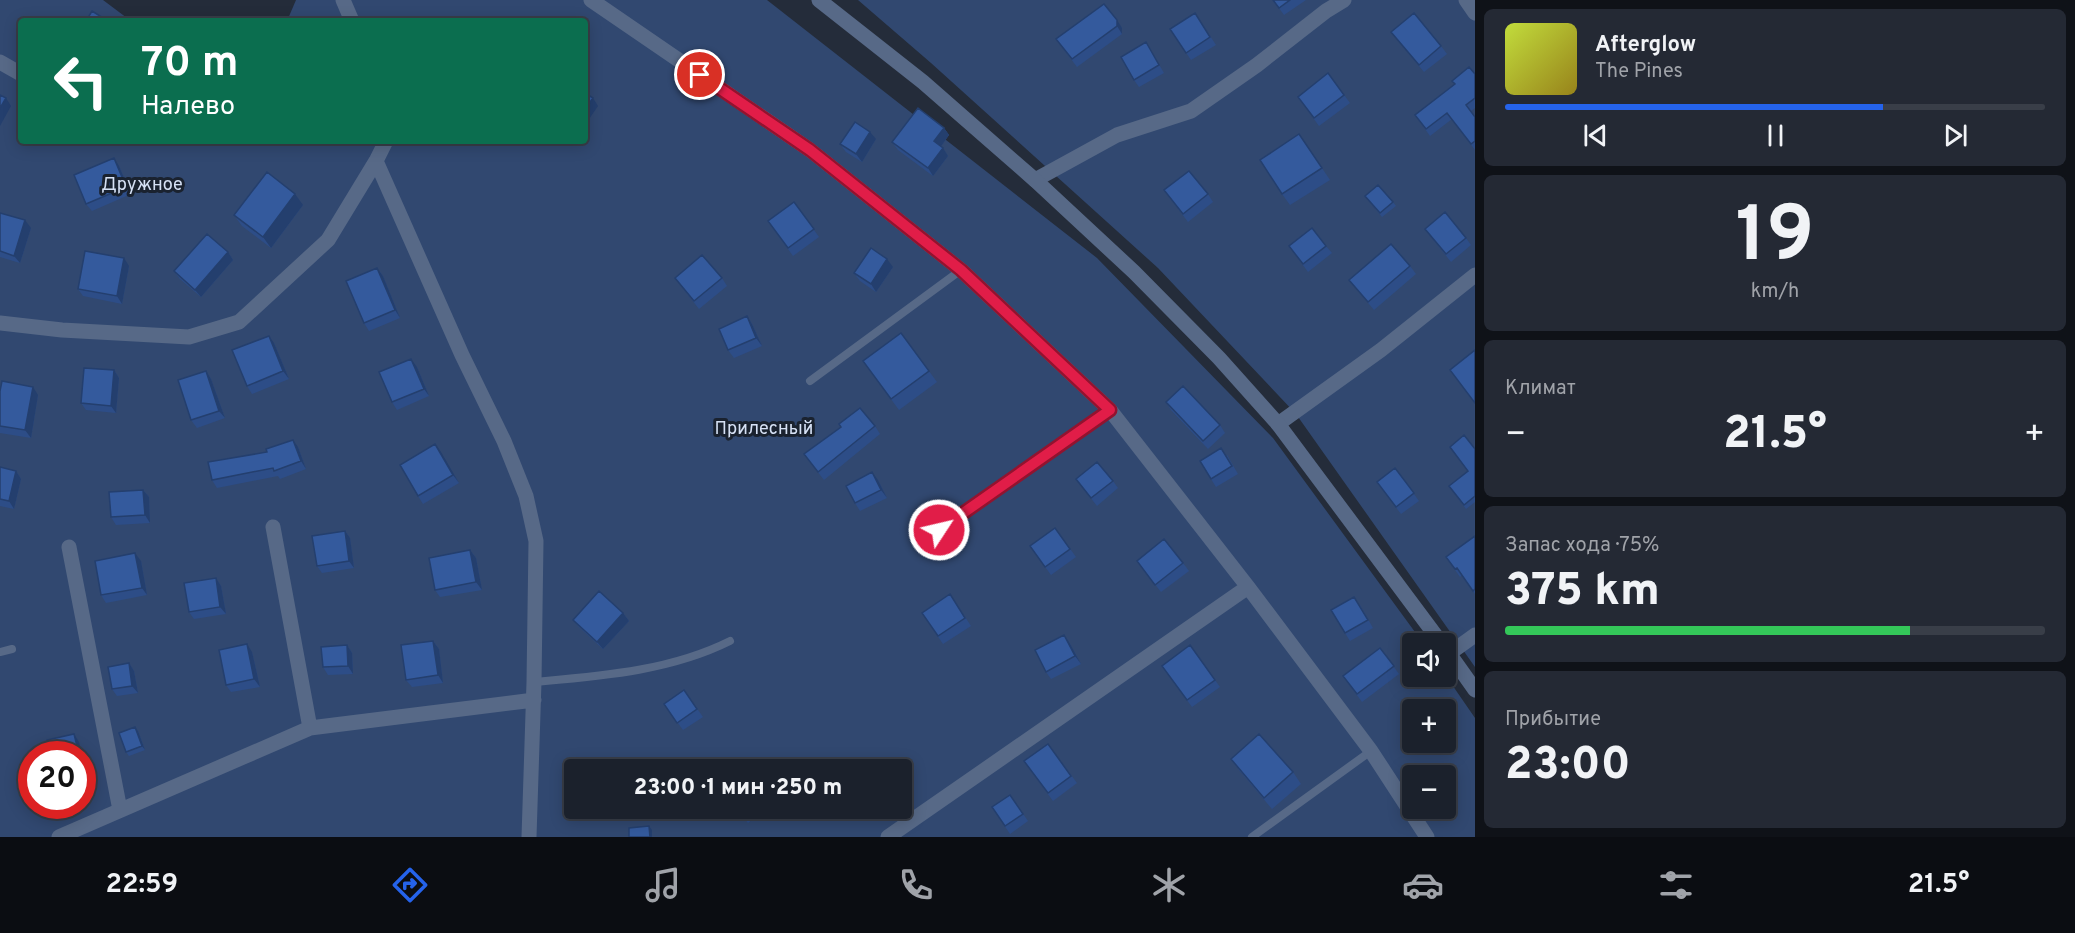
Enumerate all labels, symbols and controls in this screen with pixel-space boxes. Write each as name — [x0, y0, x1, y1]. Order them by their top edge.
text: Afterglow — [1595, 32, 1696, 59]
text: 70 m — [141, 38, 239, 91]
icon: left — [42, 42, 120, 120]
pin — [674, 49, 725, 100]
icon: arrive — [683, 58, 716, 91]
text: The Pines — [1595, 59, 1683, 85]
text: Налево — [141, 90, 235, 124]
icon: previous — [1579, 119, 1612, 152]
icon: pause — [1759, 119, 1792, 152]
icon: next — [1939, 119, 1972, 152]
park label: Дружное — [101, 174, 183, 197]
text: 19 — [1735, 190, 1815, 289]
text: km/h — [1751, 279, 1799, 305]
text: Климат — [1505, 376, 1576, 402]
text: 21.5° — [1723, 407, 1827, 464]
text: − — [1505, 415, 1526, 457]
text: + — [2024, 415, 2045, 457]
park label: Прилесный — [715, 418, 813, 441]
position arrow — [907, 498, 971, 562]
text: Запас хода · 75% — [1505, 533, 1660, 559]
text: 375 km — [1505, 564, 1660, 621]
map controls — [1402, 633, 1456, 819]
button: sound — [1402, 633, 1456, 687]
button: + — [1402, 699, 1456, 753]
text: Прибытие — [1505, 707, 1601, 733]
text: 23:00 — [1505, 738, 1631, 795]
speed limit sign: 20 — [18, 741, 96, 819]
button: − — [1402, 765, 1456, 819]
text: 23:00 · 1 мин · 250 m — [634, 775, 842, 802]
icon: directions — [389, 864, 431, 906]
icon: music — [642, 864, 684, 906]
icon: phone — [895, 864, 937, 906]
icon: climate — [1148, 864, 1190, 906]
icon: car — [1402, 864, 1444, 906]
icon: filters — [1655, 864, 1697, 906]
text: 22:59 — [106, 868, 178, 902]
text: 21.5° — [1908, 868, 1969, 902]

